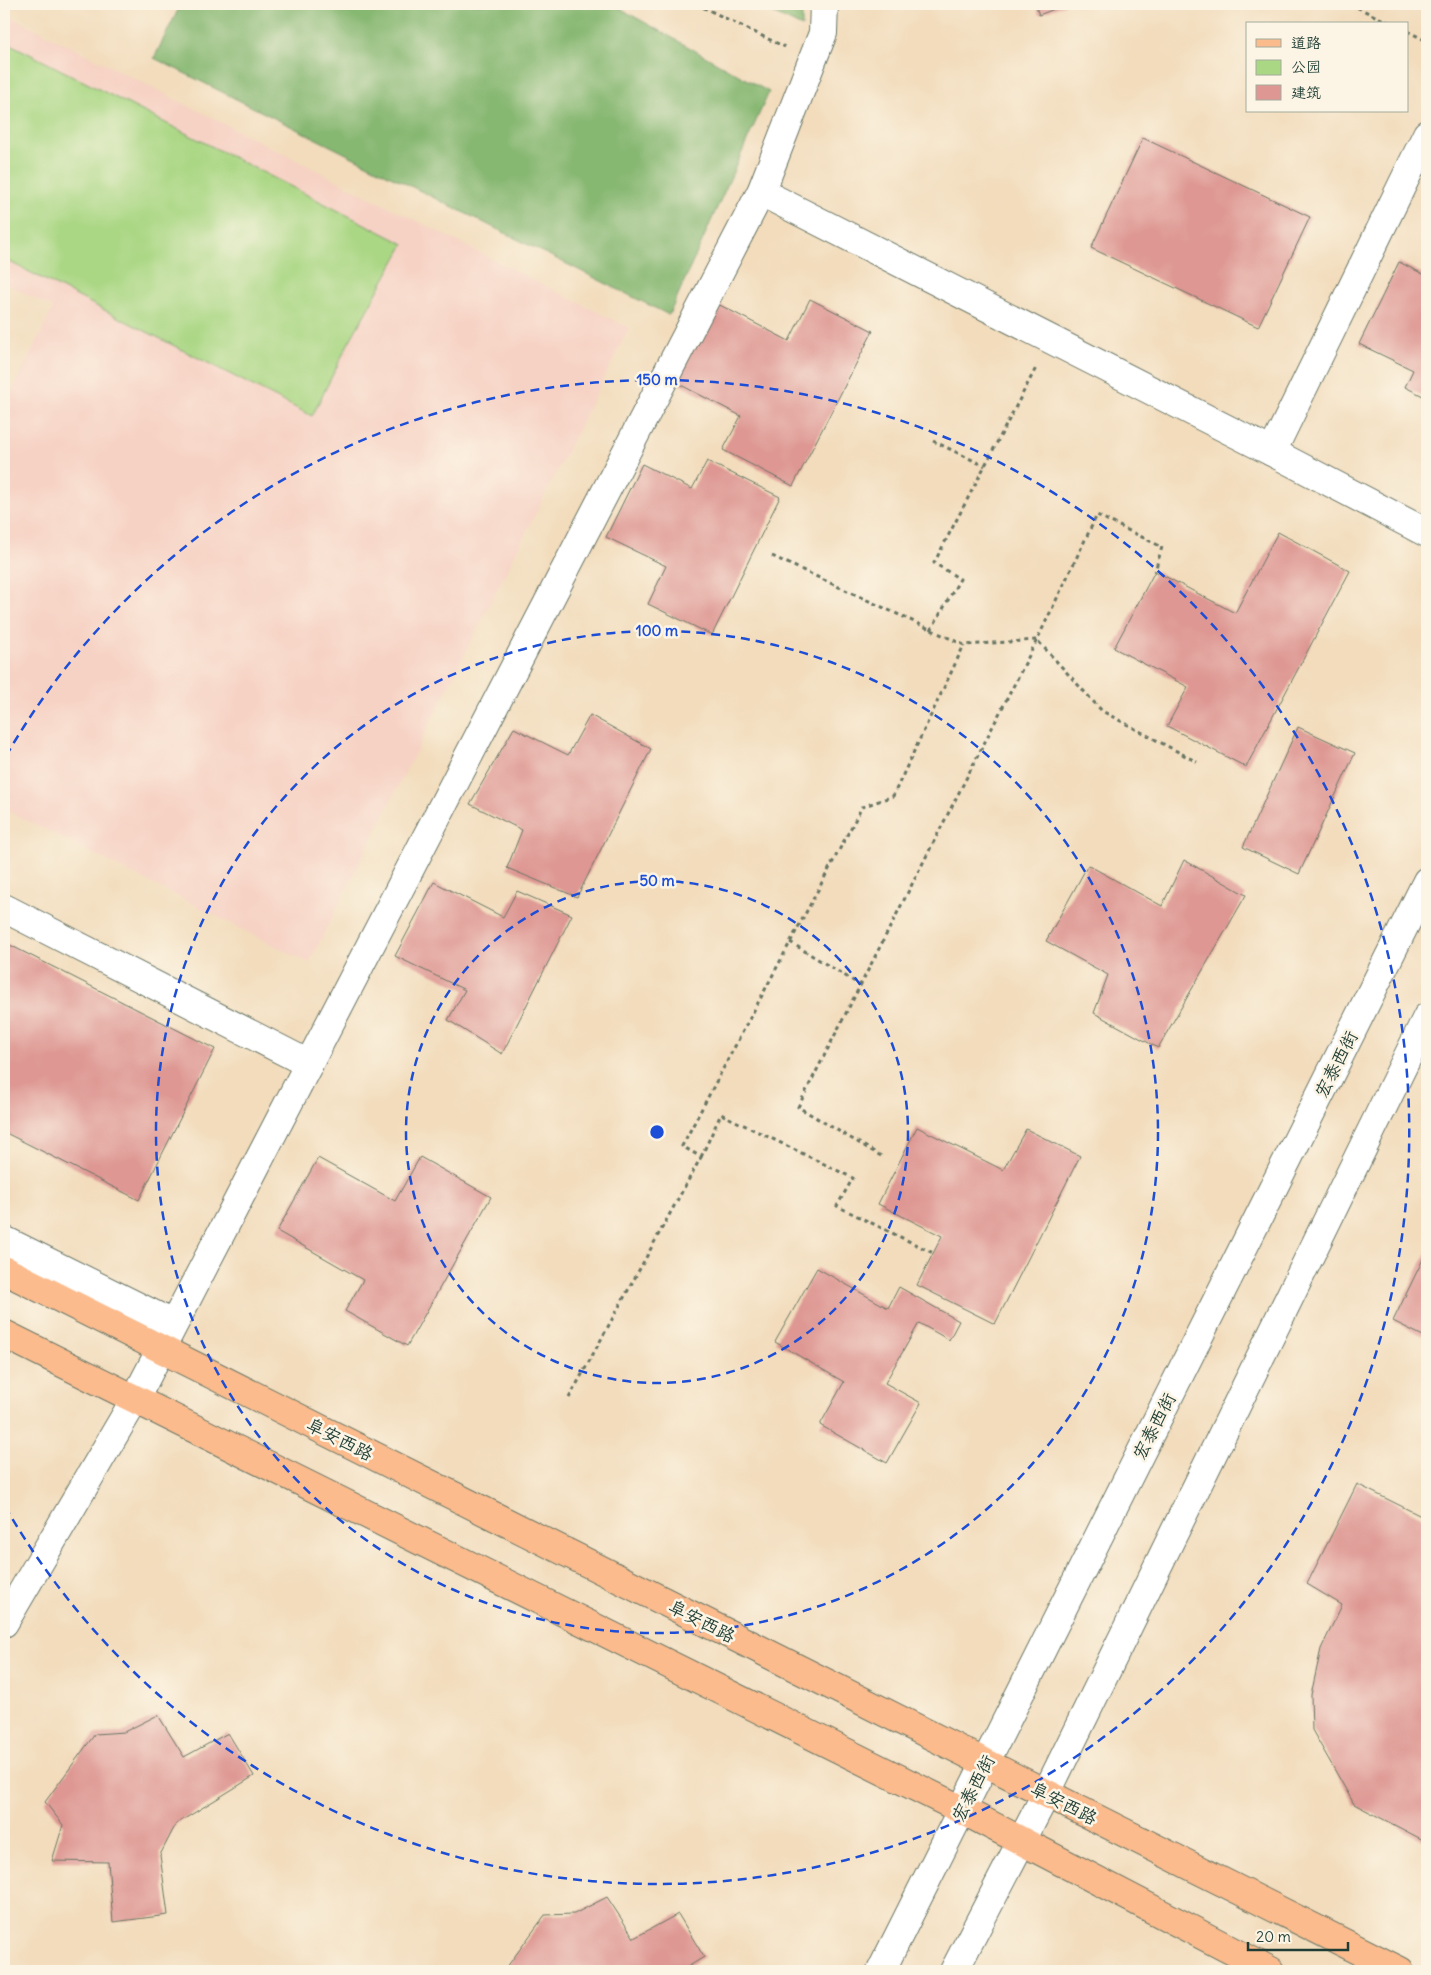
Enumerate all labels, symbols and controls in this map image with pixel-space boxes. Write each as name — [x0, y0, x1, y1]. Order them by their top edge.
legend — [1246, 22, 1408, 112]
text: 道路 — [1291, 33, 1321, 52]
text: 公园 — [1291, 57, 1321, 76]
text: 建筑 — [1291, 83, 1321, 102]
text: 150 m — [636, 370, 678, 389]
text: 100 m — [636, 621, 678, 640]
text: 50 m — [639, 871, 675, 890]
street label: 宏泰西街 — [1309, 1027, 1363, 1101]
centre of rings — [648, 1123, 666, 1141]
street label: 宏泰西街 — [1127, 1389, 1181, 1463]
street label: 阜安西路 — [303, 1412, 377, 1466]
street label: 阜安西路 — [665, 1594, 739, 1648]
street label: 宏泰西街 — [946, 1751, 1000, 1825]
street label: 阜安西路 — [1027, 1776, 1101, 1830]
scale bar — [1248, 1920, 1348, 1952]
text: 20 m — [1256, 1927, 1291, 1946]

